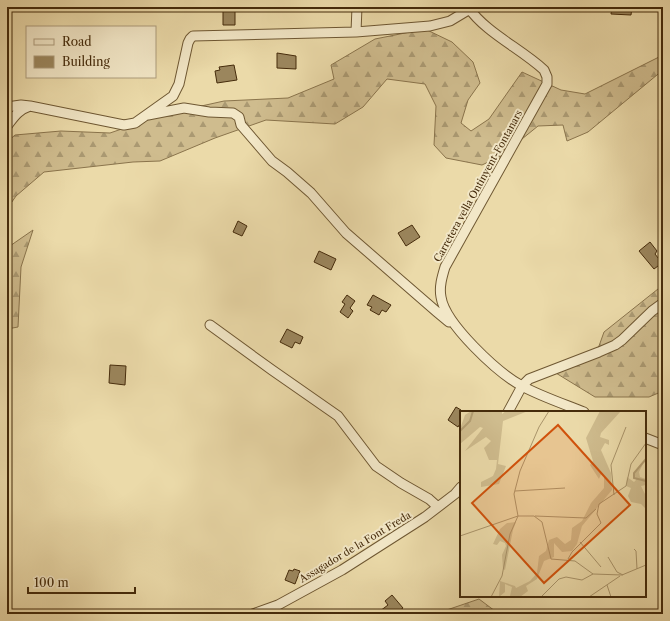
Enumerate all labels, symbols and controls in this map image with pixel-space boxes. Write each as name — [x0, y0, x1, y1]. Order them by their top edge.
legend — [26, 26, 156, 78]
text: Road — [62, 34, 92, 49]
text: Building — [62, 54, 110, 69]
street label: Carretera vella Ontinyent-Fontanars — [431, 108, 525, 264]
inset map — [460, 411, 646, 597]
street label: Assagador de la Font Freda — [296, 508, 414, 586]
scale bar — [28, 569, 135, 595]
text: 100 m — [34, 575, 69, 590]

